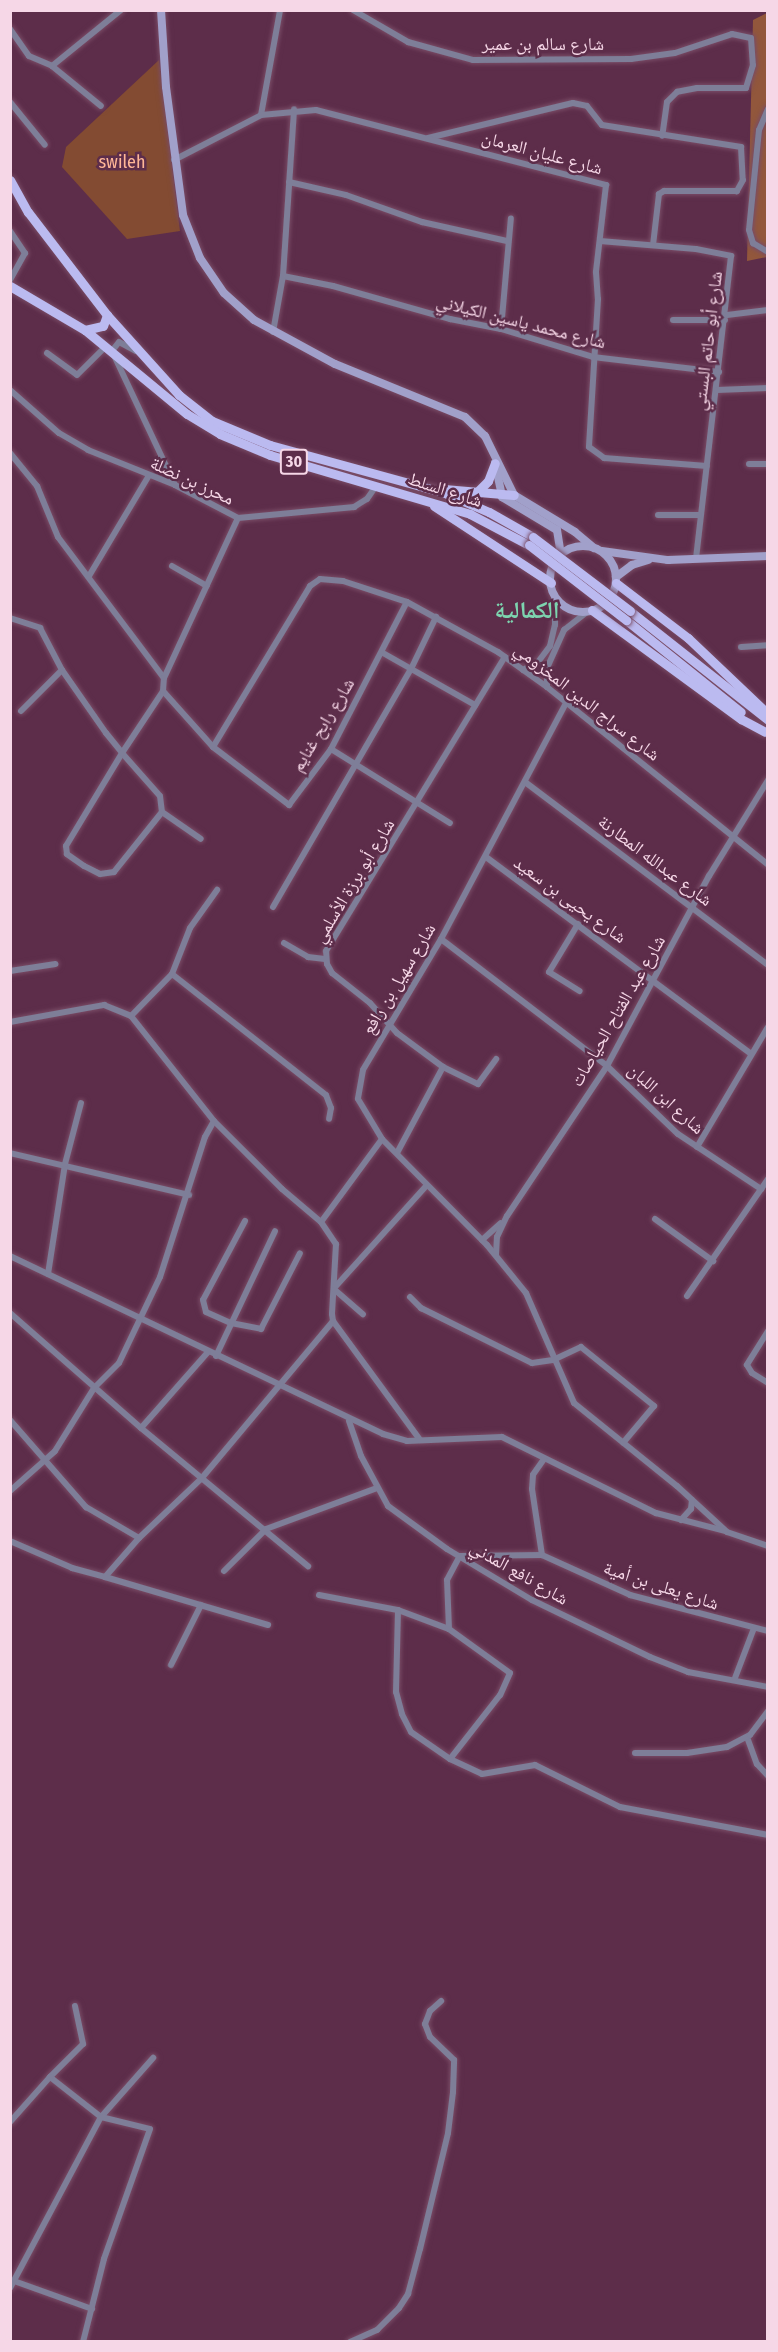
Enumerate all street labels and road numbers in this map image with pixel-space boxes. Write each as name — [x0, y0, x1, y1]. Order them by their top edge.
street label: شارع سالم بن عمير — [482, 33, 604, 55]
street label: شارع عليان العرمان — [479, 127, 605, 179]
street label: شارع أبو حاتم البستي — [689, 270, 727, 412]
street label: شارع محمد ياسين الكيلاني — [434, 290, 608, 354]
road number: 30 — [279, 449, 309, 475]
street label: محرز بن نضلة — [147, 452, 237, 510]
street label: شارع السلط — [405, 468, 485, 512]
street label: شارع سراج الدين المخزومي — [510, 638, 664, 766]
street label: شارع رابح غنايم — [287, 674, 359, 776]
street label: شارع عبدالله المطارنة — [594, 811, 716, 911]
street label: شارع أبو برزة الأسلمي — [308, 815, 400, 947]
street label: شارع يحيى بن سعيد — [510, 852, 630, 948]
street label: شارع سهيل بن رافع — [357, 920, 441, 1038]
street label: شارع عبد الفتاح الحياصات — [566, 932, 670, 1090]
street label: شارع ابن اللبان — [623, 1059, 709, 1139]
street label: شارع نافع المدني — [466, 1536, 572, 1610]
street label: شارع يعلى بن أمية — [601, 1557, 721, 1615]

